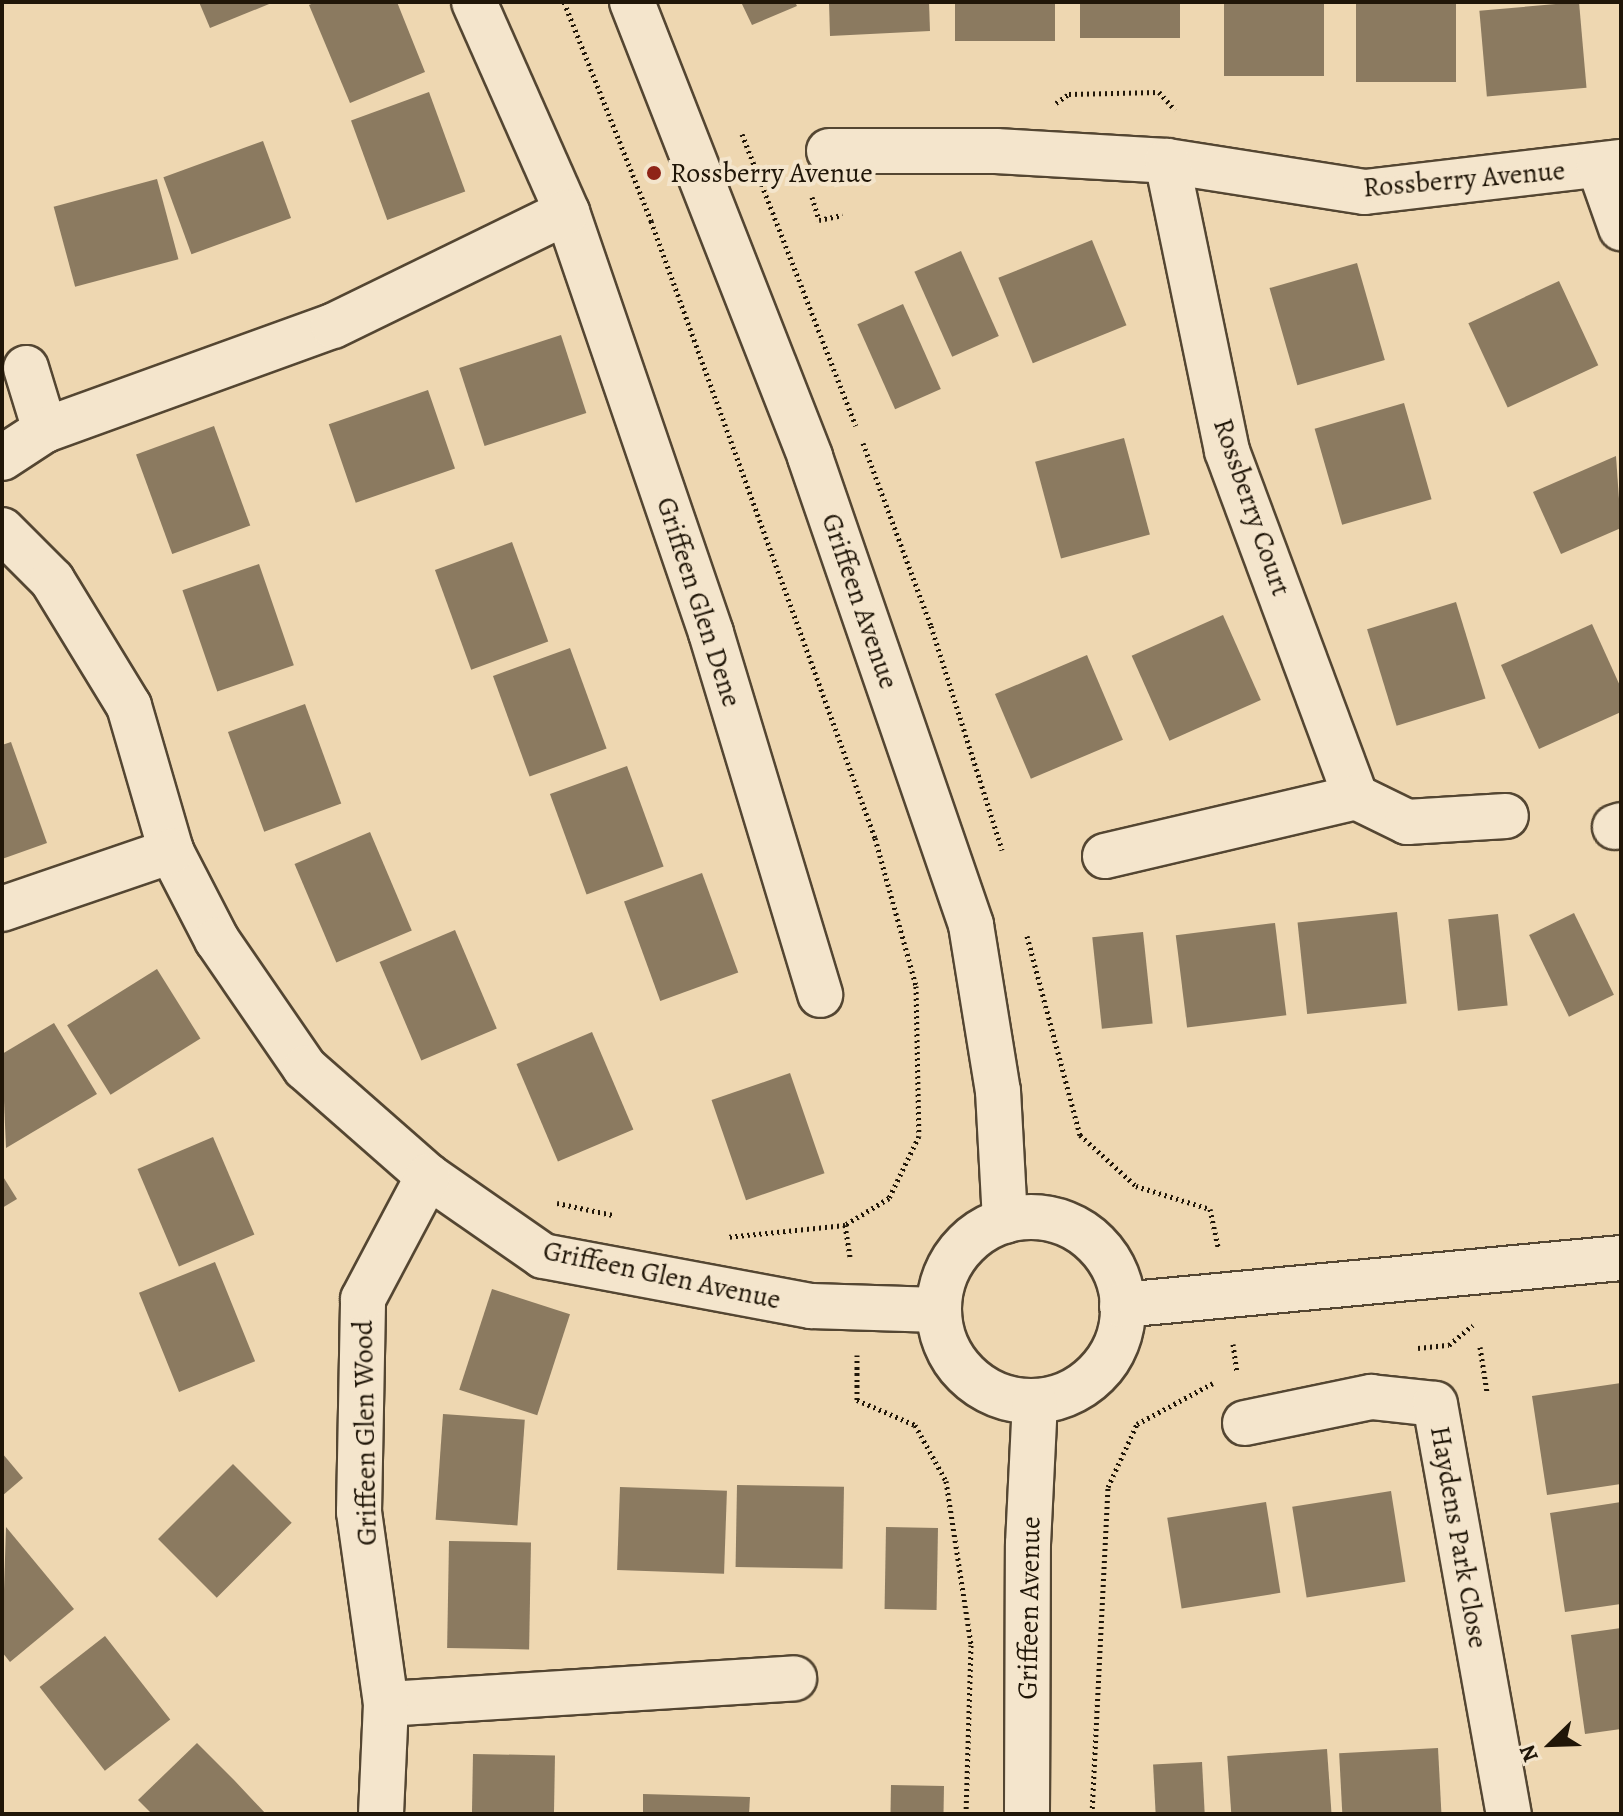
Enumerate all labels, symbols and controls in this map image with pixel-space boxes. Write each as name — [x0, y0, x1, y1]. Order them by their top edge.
street label: Rossberry Avenue — [1362, 153, 1566, 205]
place label: Rossberry Avenue — [670, 156, 873, 190]
marker: Rossberry Avenue — [645, 164, 663, 182]
street label: Rossberry Court — [1206, 414, 1298, 600]
street label: Griffeen Glen Dene — [649, 493, 749, 711]
street label: Griffeen Avenue — [814, 509, 906, 693]
street label: Griffeen Glen Avenue — [540, 1233, 784, 1317]
street label: Griffeen Glen Wood — [346, 1320, 384, 1546]
street label: Haydens Park Close — [1423, 1423, 1495, 1651]
street label: Griffeen Avenue — [1011, 1516, 1047, 1700]
north arrow — [1511, 1704, 1591, 1784]
text: N — [1512, 1740, 1546, 1767]

